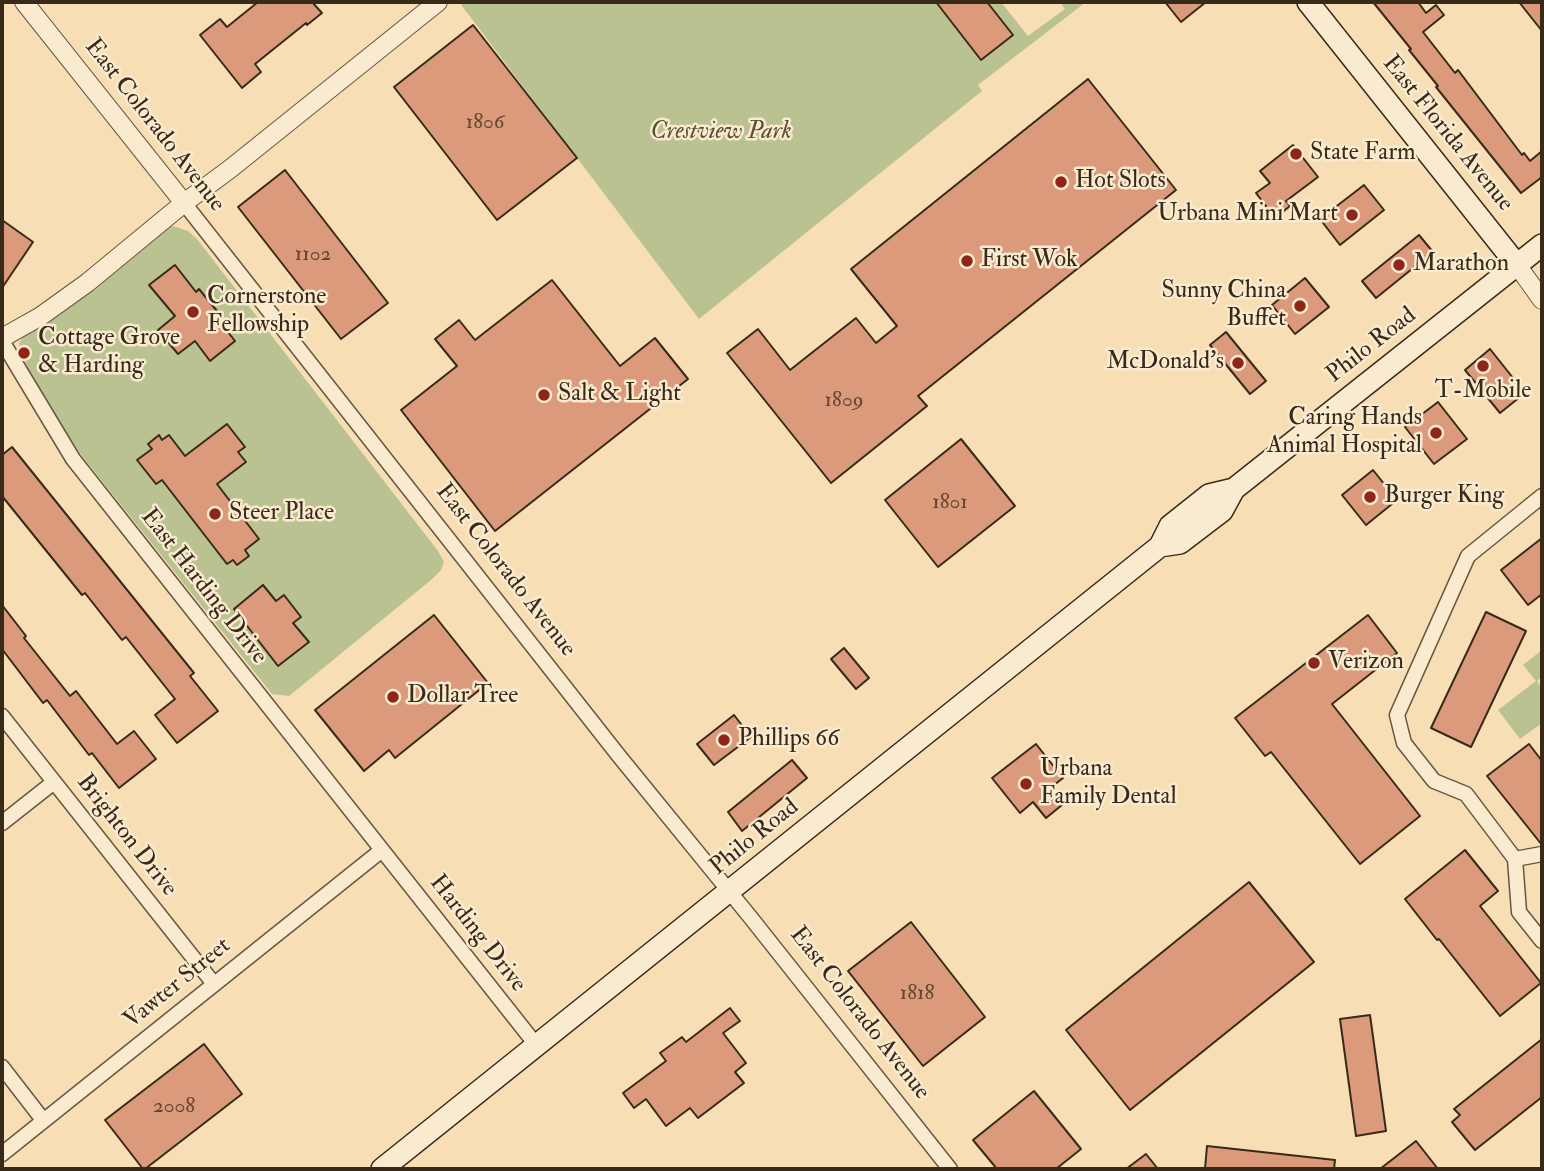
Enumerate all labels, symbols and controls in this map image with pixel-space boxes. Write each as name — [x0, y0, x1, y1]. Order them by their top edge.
street label: East Colorado Avenue — [78, 34, 230, 218]
street label: East Florida Avenue — [1375, 50, 1519, 218]
house number: 1806 — [466, 110, 504, 136]
park label: Crestview Park — [650, 119, 792, 147]
place label: State Farm — [1310, 140, 1416, 168]
marker: State Farm — [1288, 146, 1304, 162]
place label: Hot Slots — [1075, 168, 1166, 196]
marker: Hot Slots — [1053, 174, 1069, 190]
place label: Urbana Mini Mart — [1157, 201, 1338, 229]
marker: Urbana Mini Mart — [1344, 207, 1360, 223]
house number: 1102 — [295, 242, 331, 268]
place label: First Wok — [981, 247, 1077, 275]
place label: Marathon — [1413, 251, 1509, 279]
marker: First Wok — [959, 253, 975, 269]
marker: Marathon — [1391, 257, 1407, 273]
place label: Sunny China Buffet — [1161, 278, 1286, 334]
place label: Cornerstone Fellowship — [207, 284, 326, 340]
marker: Sunny China Buffet — [1292, 298, 1308, 314]
street label: Philo Road — [1321, 302, 1423, 390]
marker: Cornerstone Fellowship — [185, 304, 201, 320]
place label: Cottage Grove & Harding — [38, 325, 180, 381]
marker: Cottage Grove & Harding — [16, 345, 32, 361]
place label: McDonald's — [1106, 349, 1224, 377]
marker: McDonald's — [1230, 355, 1246, 371]
marker: T-Mobile — [1475, 358, 1491, 374]
place label: T-Mobile — [1435, 378, 1531, 406]
place label: Salt & Light — [558, 381, 681, 409]
marker: Salt & Light — [536, 387, 552, 403]
house number: 1809 — [825, 388, 863, 414]
place label: Caring Hands Animal Hospital — [1267, 405, 1422, 461]
marker: Caring Hands Animal Hospital — [1428, 425, 1444, 441]
street label: East Colorado Avenue — [429, 479, 581, 663]
place label: Burger King — [1384, 483, 1504, 511]
marker: Burger King — [1362, 489, 1378, 505]
house number: 1801 — [932, 490, 968, 516]
place label: Steer Place — [229, 500, 334, 528]
street label: East Harding Drive — [133, 504, 273, 670]
marker: Steer Place — [207, 506, 223, 522]
place label: Verizon — [1328, 649, 1404, 677]
marker: Verizon — [1306, 655, 1322, 671]
place label: Dollar Tree — [407, 683, 518, 711]
marker: Dollar Tree — [385, 689, 401, 705]
place label: Phillips 66 — [738, 726, 839, 754]
marker: Phillips 66 — [716, 732, 732, 748]
place label: Urbana Family Dental — [1040, 756, 1177, 812]
street label: Brighton Drive — [69, 769, 183, 903]
marker: Urbana Family Dental — [1018, 776, 1034, 792]
street label: Philo Road — [705, 794, 805, 882]
street label: Harding Drive — [422, 870, 532, 998]
street label: East Colorado Avenue — [783, 922, 935, 1106]
street label: Vawter Street — [119, 932, 237, 1036]
house number: 1818 — [900, 981, 934, 1007]
house number: 2008 — [153, 1094, 195, 1120]

